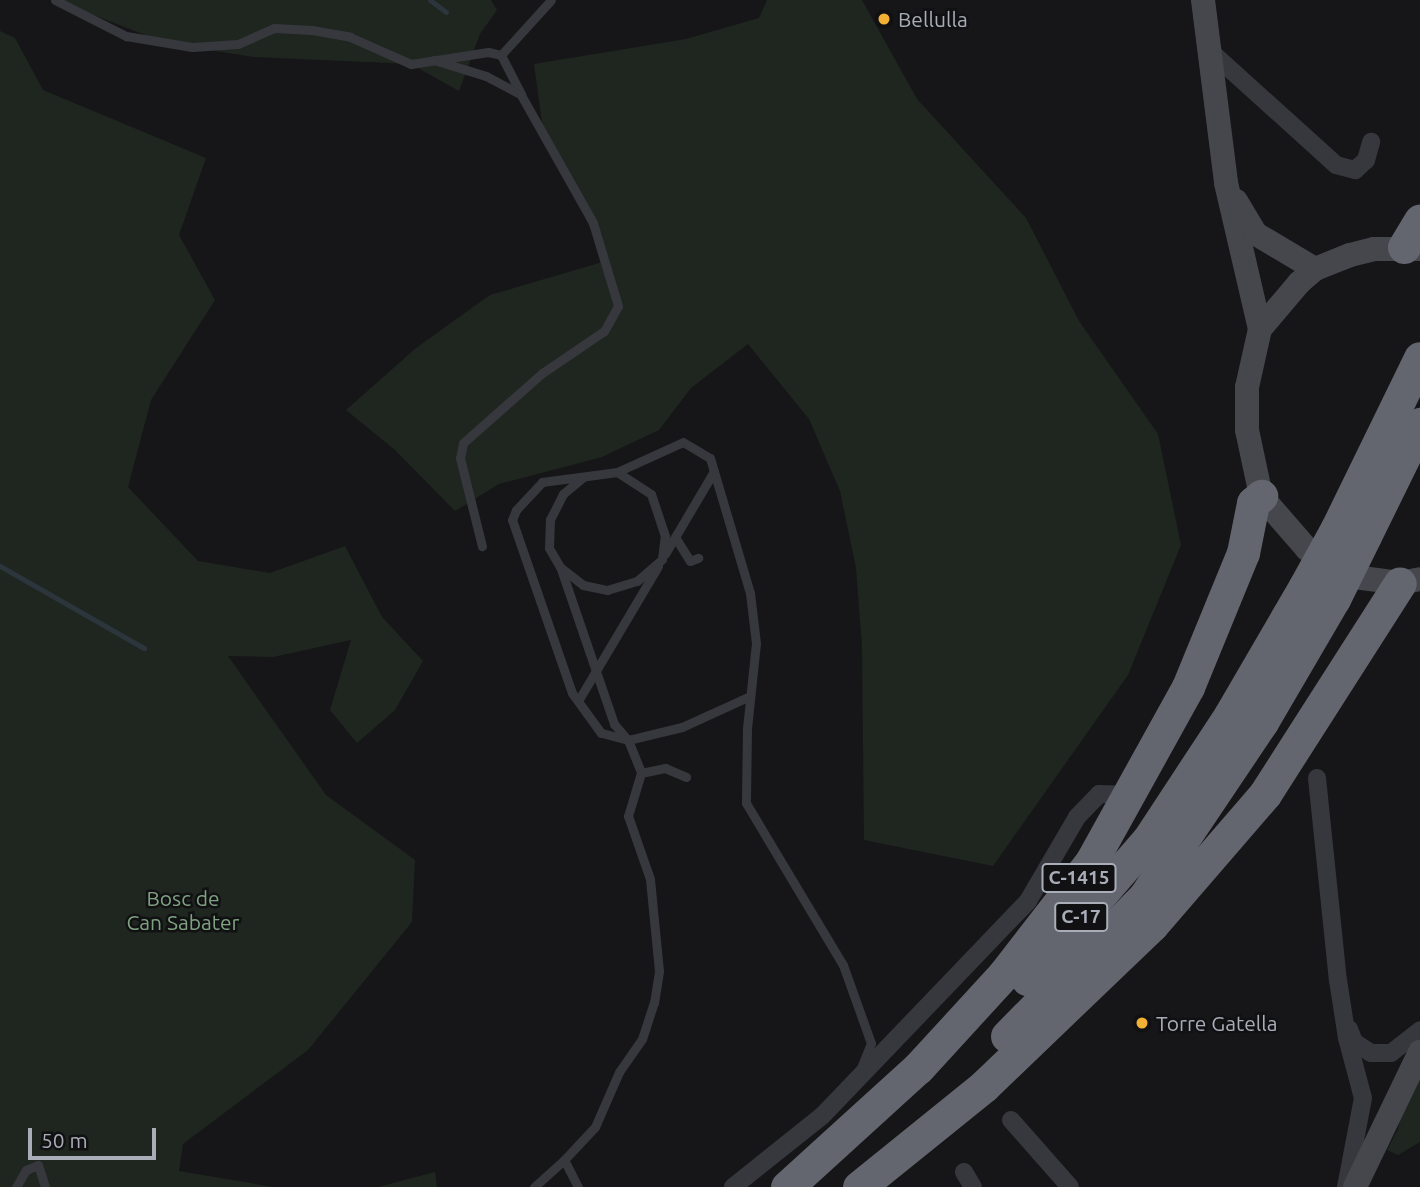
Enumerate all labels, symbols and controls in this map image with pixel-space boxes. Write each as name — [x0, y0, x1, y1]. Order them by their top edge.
place label: Bellulla — [898, 6, 968, 32]
marker: Bellulla — [876, 11, 892, 27]
road number: C-1415 — [1040, 862, 1118, 894]
park label: Bosc de Can Sabater — [126, 885, 240, 935]
road number: C-17 — [1053, 902, 1109, 932]
place label: Torre Gatella — [1156, 1010, 1278, 1036]
marker: Torre Gatella — [1134, 1015, 1150, 1031]
scale bar — [32, 1114, 159, 1158]
text: 50 m — [41, 1128, 88, 1152]

